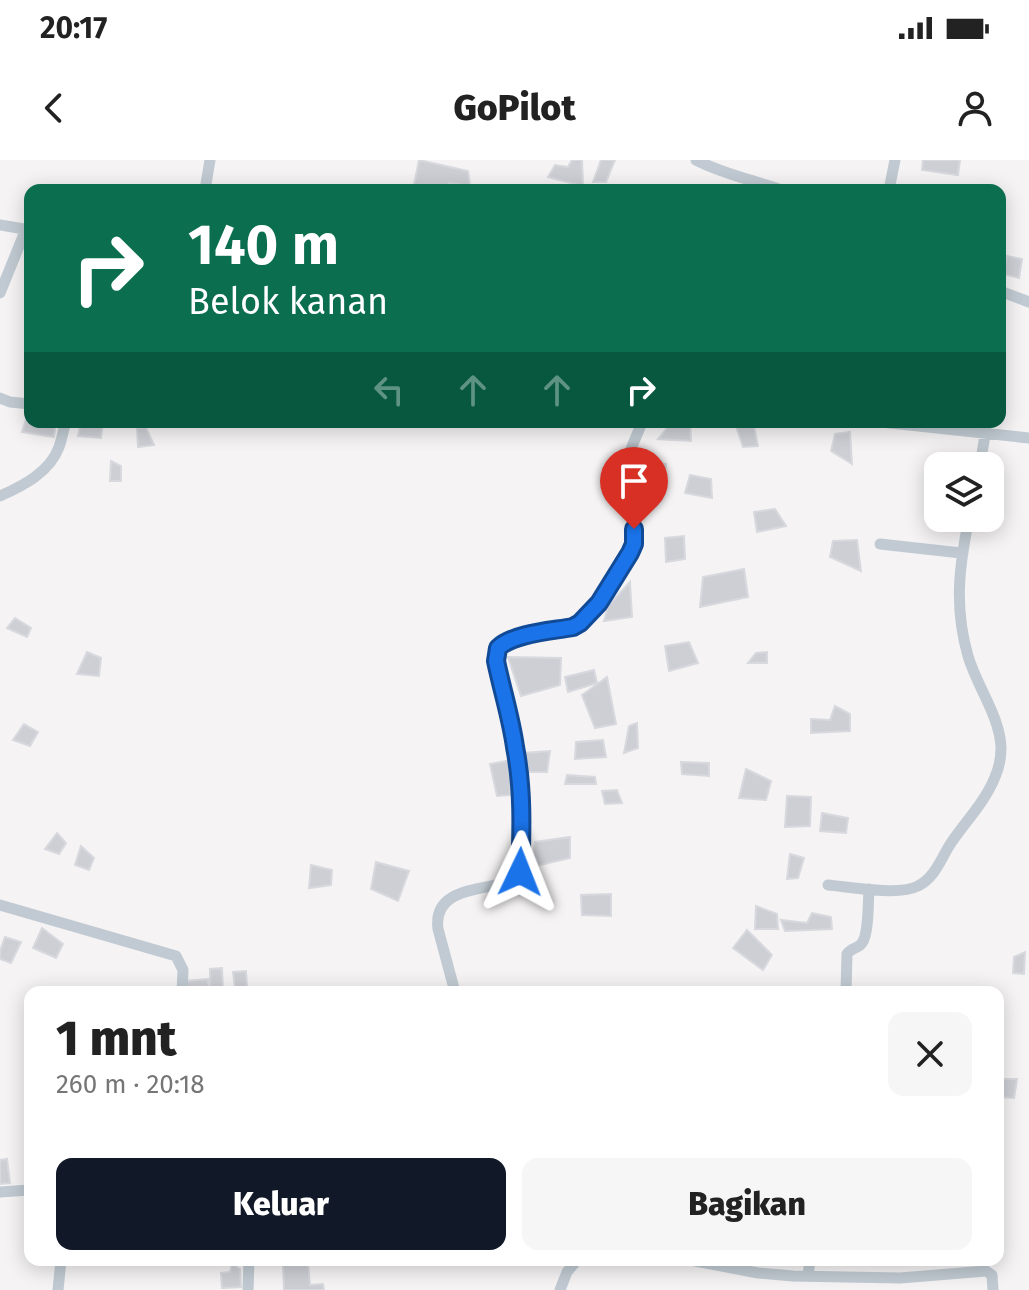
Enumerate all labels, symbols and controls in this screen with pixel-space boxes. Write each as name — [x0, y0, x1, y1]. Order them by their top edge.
text: 20:17 — [40, 10, 107, 46]
icon: back — [32, 86, 76, 130]
text: GoPilot — [453, 86, 576, 130]
icon: person — [953, 86, 997, 130]
text: 140 m — [188, 212, 339, 279]
icon: right — [56, 216, 160, 320]
text: Belok kanan — [188, 280, 388, 324]
icon: left — [367, 368, 411, 412]
icon: ahead — [451, 368, 495, 412]
icon: ahead — [535, 368, 579, 412]
icon: right — [619, 368, 663, 412]
pin — [600, 447, 668, 529]
map controls — [924, 452, 1004, 532]
button: layers — [924, 452, 1004, 532]
icon: arrive — [612, 459, 656, 503]
position arrow — [478, 830, 562, 914]
text: 1 mnt — [56, 1010, 176, 1068]
button: close — [888, 1012, 972, 1096]
text: 260 m · 20:18 — [56, 1069, 205, 1100]
button: Keluar — [56, 1158, 506, 1250]
button: Bagikan — [522, 1158, 972, 1250]

